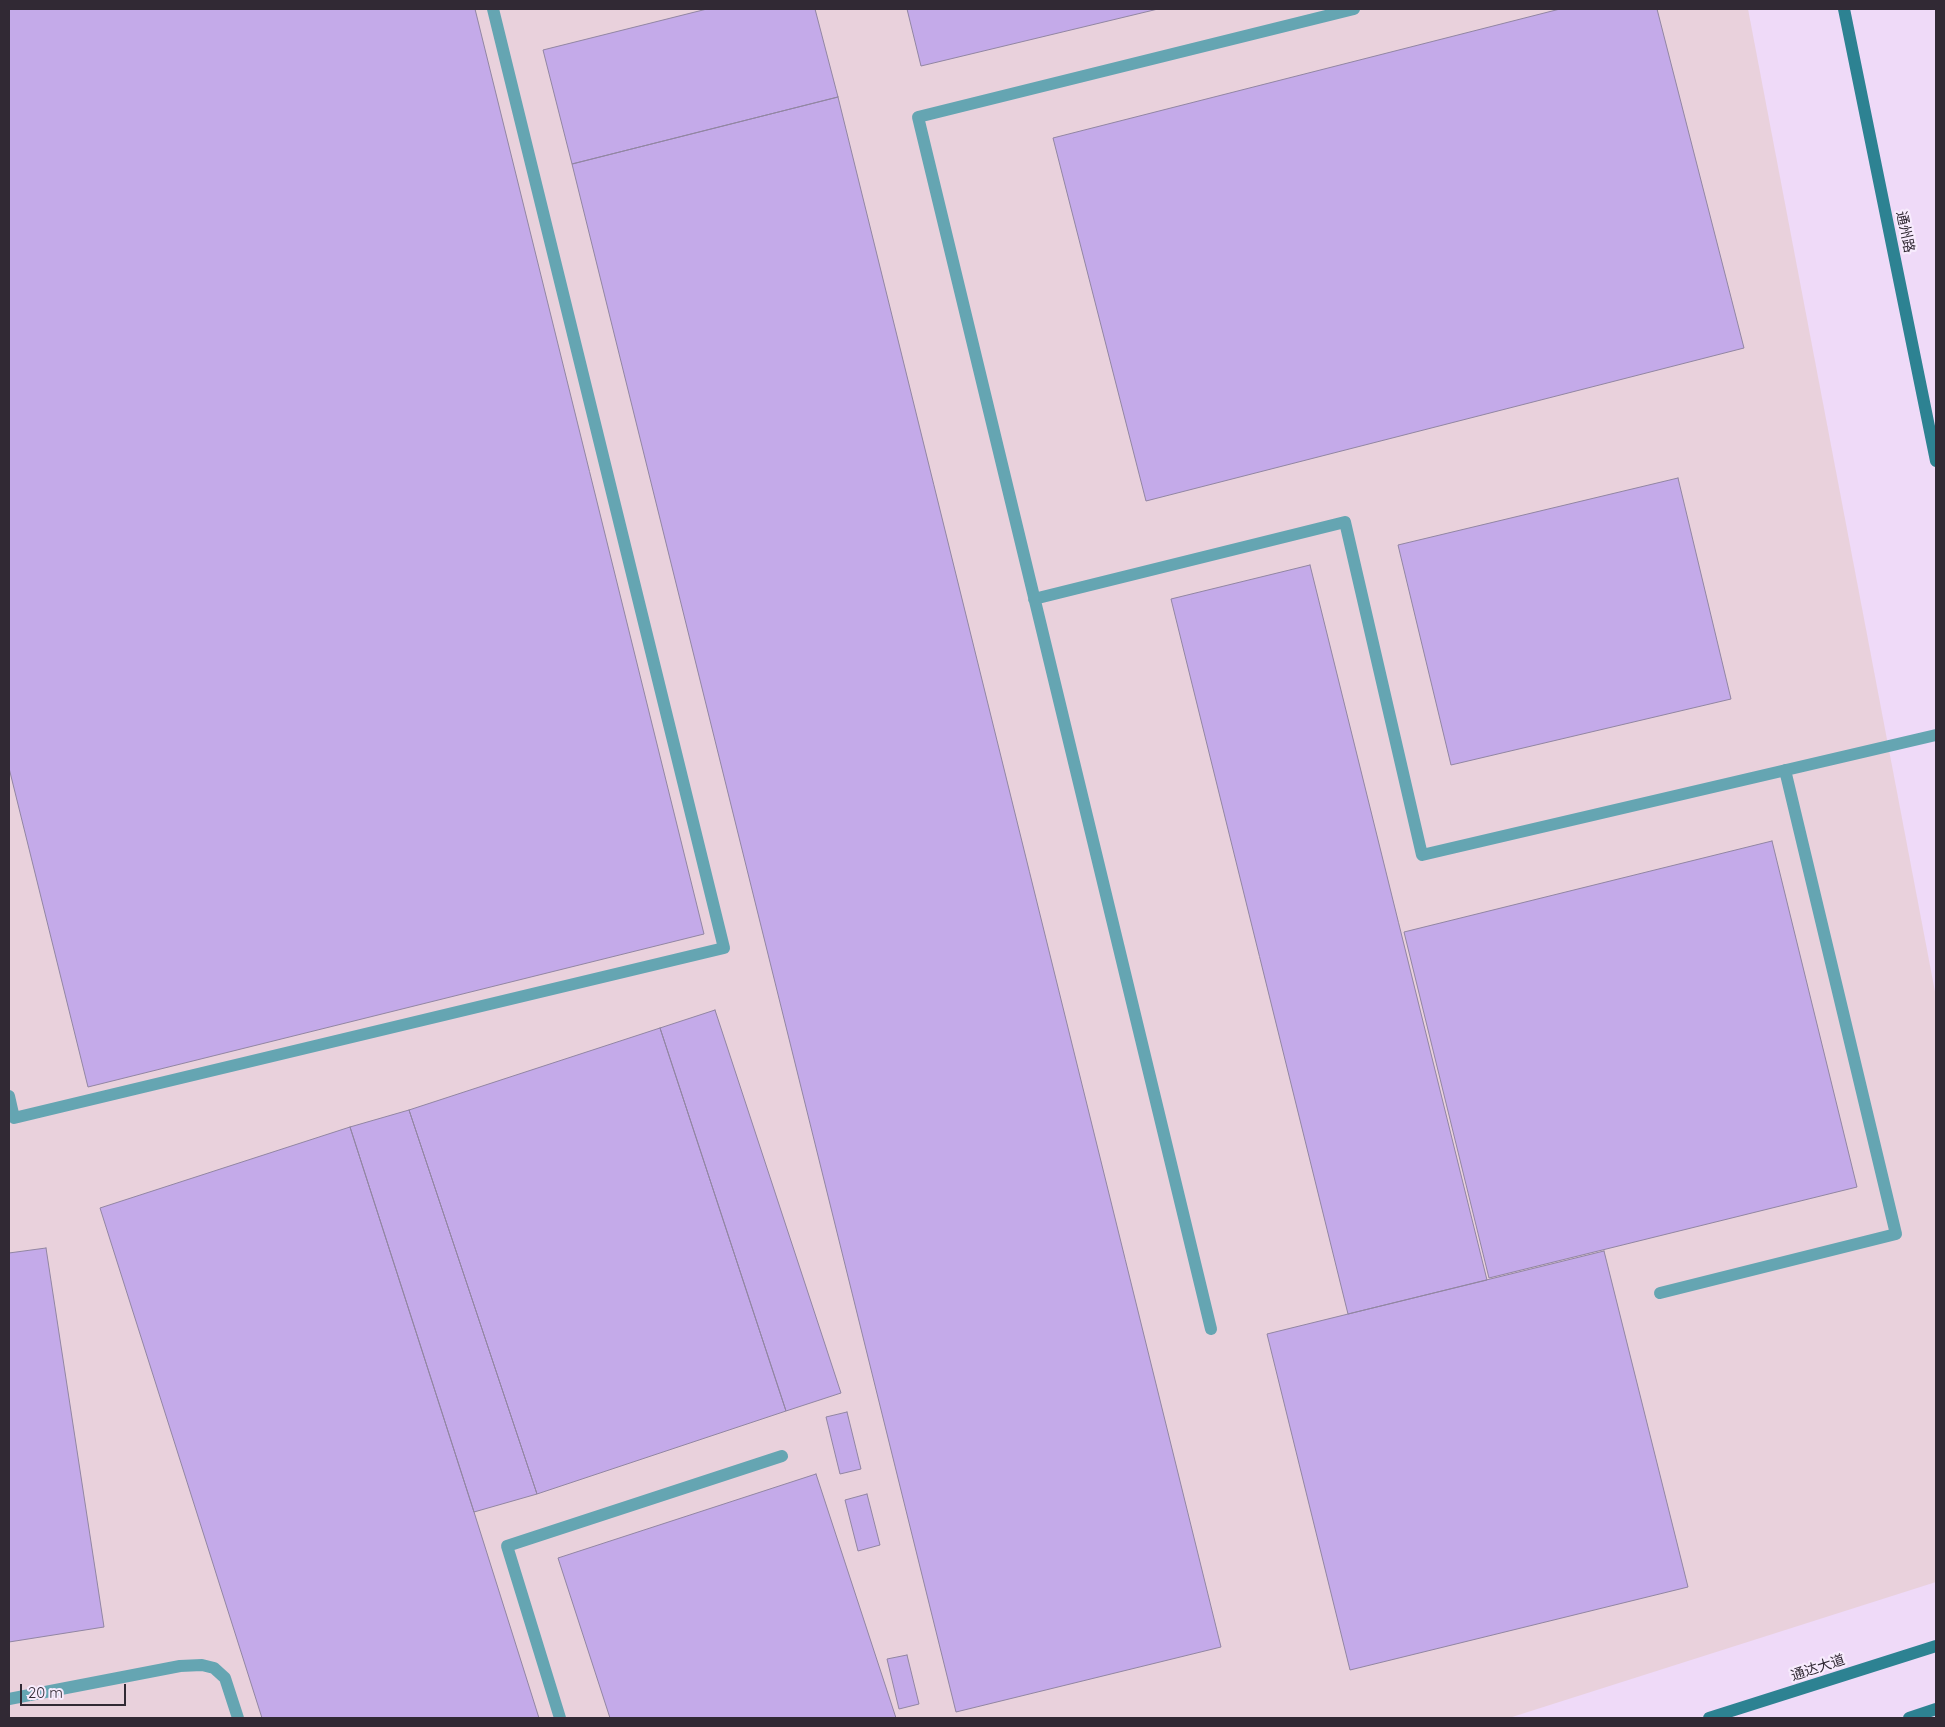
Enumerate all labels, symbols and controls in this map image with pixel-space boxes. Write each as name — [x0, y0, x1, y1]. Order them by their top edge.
street label: 通州路 — [1892, 210, 1918, 254]
street label: 通达大道 — [1789, 1651, 1847, 1685]
scale bar — [22, 1674, 129, 1706]
text: 20 m — [28, 1683, 63, 1702]

